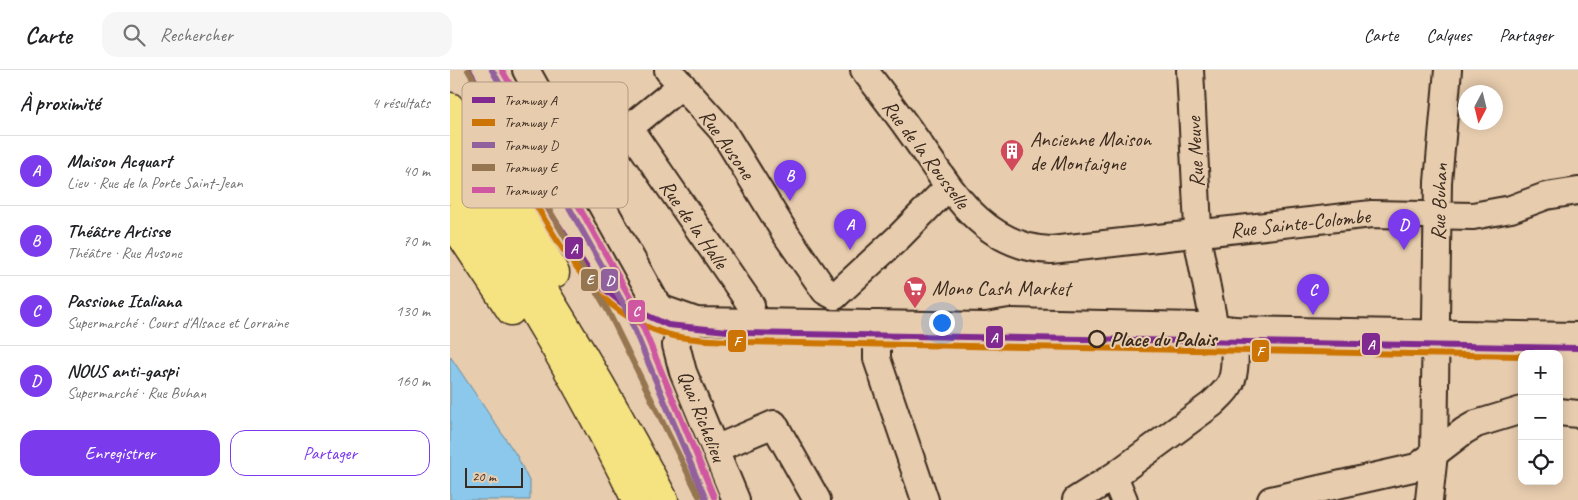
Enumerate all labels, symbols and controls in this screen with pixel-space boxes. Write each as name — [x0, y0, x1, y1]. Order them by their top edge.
search box — [102, 12, 452, 57]
text: Carte — [25, 20, 72, 50]
icon: search — [120, 21, 148, 49]
text: Rechercher — [160, 23, 233, 47]
text: Carte — [1364, 24, 1398, 46]
text: Calques — [1426, 24, 1471, 46]
text: Partager — [1499, 24, 1553, 46]
legend — [462, 82, 628, 208]
north arrow — [1458, 85, 1503, 130]
text: À proximité — [20, 90, 100, 116]
text: Tramway A — [504, 92, 558, 109]
text: 4 résultats — [371, 93, 430, 113]
street label: Rue de la Rousselle — [877, 94, 976, 215]
street label: Rue Ausone — [694, 104, 761, 185]
text: Tramway F — [504, 114, 560, 131]
street label: Rue Neuve — [1180, 115, 1210, 188]
place label: Ancienne Maison de Montaigne — [1030, 126, 1153, 176]
text: Tramway D — [504, 137, 560, 154]
building icon: Ancienne Maison de Montaigne — [999, 138, 1025, 172]
text: Maison Acquart — [67, 149, 172, 173]
text: Tramway E — [504, 159, 559, 176]
pin: B — [774, 160, 806, 201]
text: A — [32, 161, 40, 181]
text: 40 m — [403, 161, 430, 181]
street label: Rue Buhan — [1425, 162, 1453, 241]
text: Lieu · Rue de la Porte Saint-Jean — [67, 173, 243, 193]
street label: Rue de la Halle — [654, 175, 735, 274]
text: Tramway C — [504, 182, 558, 199]
street label: Rue Sainte-Colombe — [1229, 203, 1372, 243]
pin: A — [834, 209, 866, 250]
pin: D — [1388, 209, 1420, 250]
text: Théâtre Artisse — [67, 219, 170, 243]
text: B — [32, 231, 40, 251]
text: 70 m — [403, 231, 430, 251]
line badge: A — [564, 236, 584, 260]
text: A — [570, 240, 578, 257]
text: Théâtre · Rue Ausone — [67, 243, 182, 263]
line badge: E — [580, 268, 599, 292]
line badge: D — [600, 268, 619, 292]
text: E — [586, 271, 596, 288]
text: D — [606, 272, 616, 289]
pin: C — [1297, 274, 1329, 315]
supermarket icon: Mono Cash Market — [902, 275, 928, 309]
place label: Mono Cash Market — [932, 275, 1073, 301]
text: Passione Italiana — [67, 289, 181, 313]
line badge: C — [627, 299, 646, 323]
text: C — [32, 301, 40, 321]
text: 130 m — [396, 301, 430, 321]
text: C — [633, 303, 642, 320]
your location — [929, 310, 955, 336]
text: Supermarché · Cours d'Alsace et Lorraine — [67, 313, 288, 333]
line badge: A — [985, 325, 1004, 349]
place label: Place du Palais — [1110, 326, 1219, 352]
line badge: F — [727, 329, 747, 353]
text: A — [990, 329, 998, 346]
marker: Place du Palais — [1088, 330, 1106, 348]
line badge: A — [1361, 332, 1381, 356]
text: F — [734, 333, 744, 350]
text: A — [1367, 336, 1375, 353]
line badge: F — [1251, 339, 1270, 363]
text: F — [1257, 343, 1267, 360]
map controls — [1518, 350, 1563, 485]
button: + — [1518, 350, 1563, 395]
text: NOUS anti-gaspi — [67, 359, 178, 383]
street label: Quai Richelieu — [672, 367, 732, 467]
text: D — [31, 371, 41, 391]
text: 160 m — [396, 371, 430, 391]
text: Supermarché · Rue Buhan — [67, 383, 206, 403]
button: − — [1518, 395, 1563, 440]
button: Enregistrer — [20, 430, 220, 476]
button: Partager — [230, 430, 430, 476]
button: locate — [1518, 440, 1563, 485]
scale bar — [465, 465, 522, 488]
text: 20 m — [472, 468, 496, 485]

